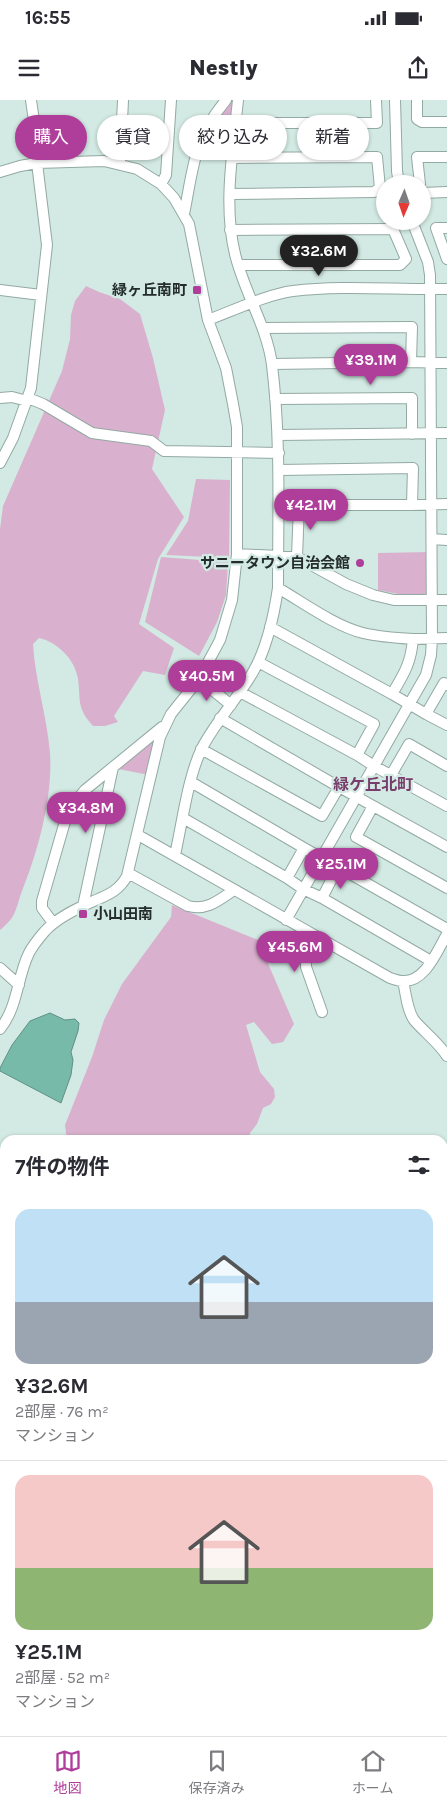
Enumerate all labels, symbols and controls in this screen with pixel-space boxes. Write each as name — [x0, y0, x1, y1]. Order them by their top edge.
text: 16:55 — [25, 7, 71, 29]
icon: menu — [15, 54, 43, 82]
icon: share — [404, 54, 432, 82]
text: Nestly — [189, 55, 258, 81]
chip: 購入 — [15, 115, 87, 160]
chip: 賃貸 — [97, 115, 169, 160]
chip: 絞り込み — [179, 115, 287, 160]
chip: 新着 — [297, 115, 369, 160]
north arrow — [376, 175, 431, 230]
map controls — [376, 175, 431, 230]
pin: ¥32.6M — [278, 234, 360, 277]
text: ¥32.6M — [291, 241, 347, 260]
place label: 緑ヶ丘南町 — [112, 281, 187, 299]
marker: 緑ヶ丘南町 — [191, 284, 203, 296]
pin: ¥39.1M — [330, 344, 412, 386]
text: ¥39.1M — [345, 350, 397, 369]
pin: ¥42.1M — [270, 488, 352, 531]
text: ¥42.1M — [285, 495, 337, 514]
place label: サニータウン自治会館 — [200, 554, 350, 572]
marker: サニータウン自治会館 — [354, 557, 366, 569]
pin: ¥40.5M — [166, 660, 248, 702]
text: ¥40.5M — [179, 666, 235, 685]
district label: 緑ケ丘北町 — [333, 775, 413, 794]
pin: ¥34.8M — [45, 792, 127, 834]
text: ¥34.8M — [58, 798, 114, 817]
pin: ¥25.1M — [300, 848, 382, 890]
text: ¥25.1M — [315, 854, 367, 873]
place label: 小山田南 — [93, 905, 153, 923]
marker: 小山田南 — [77, 908, 89, 920]
pin: ¥45.6M — [254, 930, 336, 973]
text: ¥45.6M — [267, 937, 323, 956]
icon: filters — [405, 1151, 433, 1179]
text: 7件の物件 — [15, 1155, 109, 1179]
icon: home — [179, 1242, 269, 1332]
text: ¥32.6M — [15, 1374, 89, 1398]
text: 2部屋 · 76 m² — [15, 1402, 109, 1421]
text: マンション — [15, 1426, 95, 1445]
icon: home — [179, 1507, 269, 1597]
text: ¥25.1M — [15, 1640, 83, 1664]
text: 2部屋 · 52 m² — [15, 1668, 110, 1687]
text: マンション — [15, 1692, 95, 1711]
tab: 地図 — [54, 1747, 82, 1797]
tab: 保存済み — [189, 1747, 245, 1797]
tab: ホーム — [352, 1747, 393, 1797]

